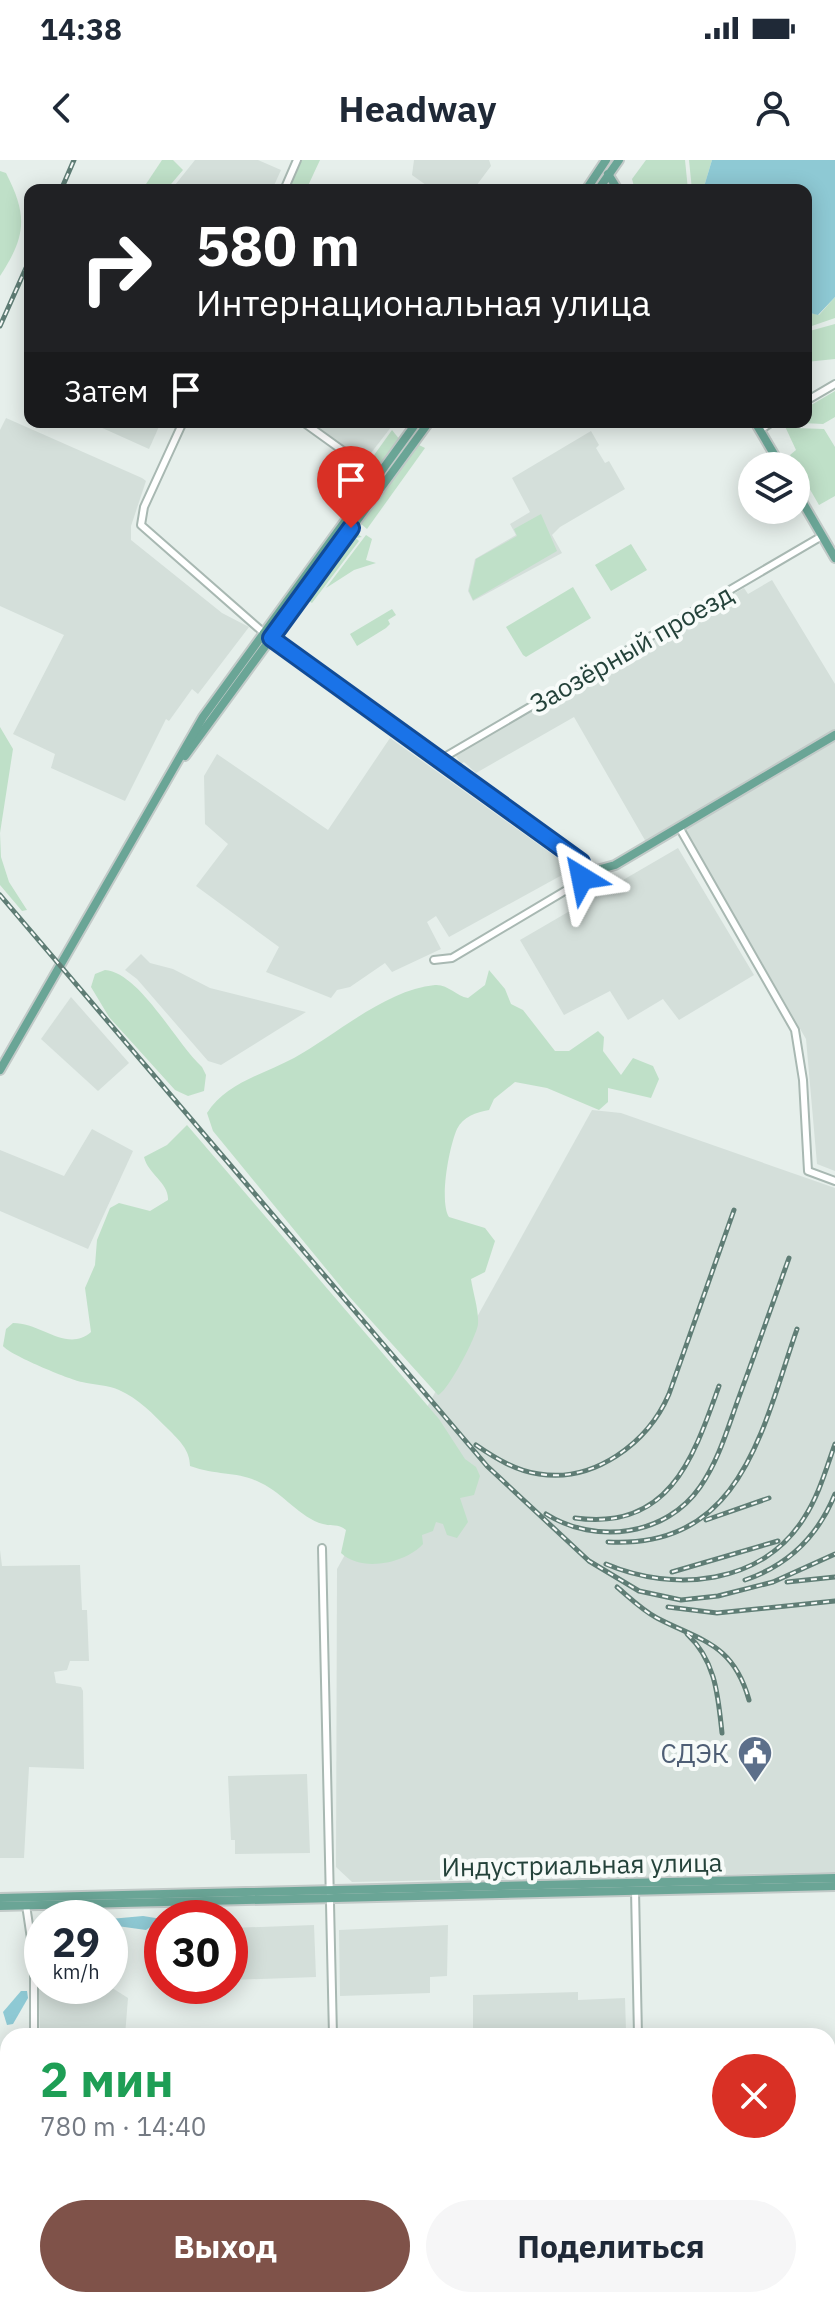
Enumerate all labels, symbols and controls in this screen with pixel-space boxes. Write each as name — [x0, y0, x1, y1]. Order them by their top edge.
text: 14:38 — [40, 9, 122, 48]
text: Headway — [339, 85, 496, 132]
icon: back — [40, 86, 84, 130]
icon: person — [751, 86, 795, 130]
text: 580 m — [196, 209, 360, 281]
icon: right — [64, 216, 168, 320]
text: Интернациональная улица — [196, 279, 651, 326]
icon: arrive — [164, 368, 208, 412]
text: Затем — [64, 371, 148, 410]
pin — [317, 446, 385, 528]
map controls — [738, 452, 810, 524]
button: layers — [738, 452, 810, 524]
icon: arrive — [329, 458, 373, 502]
street label: Заозёрный проезд — [523, 576, 739, 720]
position arrow — [540, 836, 624, 920]
public building icon: СДЭК — [736, 1734, 774, 1784]
place label: СДЭК — [660, 1736, 729, 1770]
street label: Индустриальная улица — [441, 1845, 723, 1883]
speed limit sign: 30 — [144, 1900, 248, 2004]
text: 29 — [52, 1916, 100, 1968]
text: km/h — [52, 1958, 100, 1985]
text: 2 мин — [40, 2048, 174, 2110]
button: close — [712, 2054, 796, 2138]
text: 780 m · 14:40 — [40, 2109, 206, 2143]
button: Выход — [40, 2200, 410, 2292]
button: Поделиться — [426, 2200, 796, 2292]

